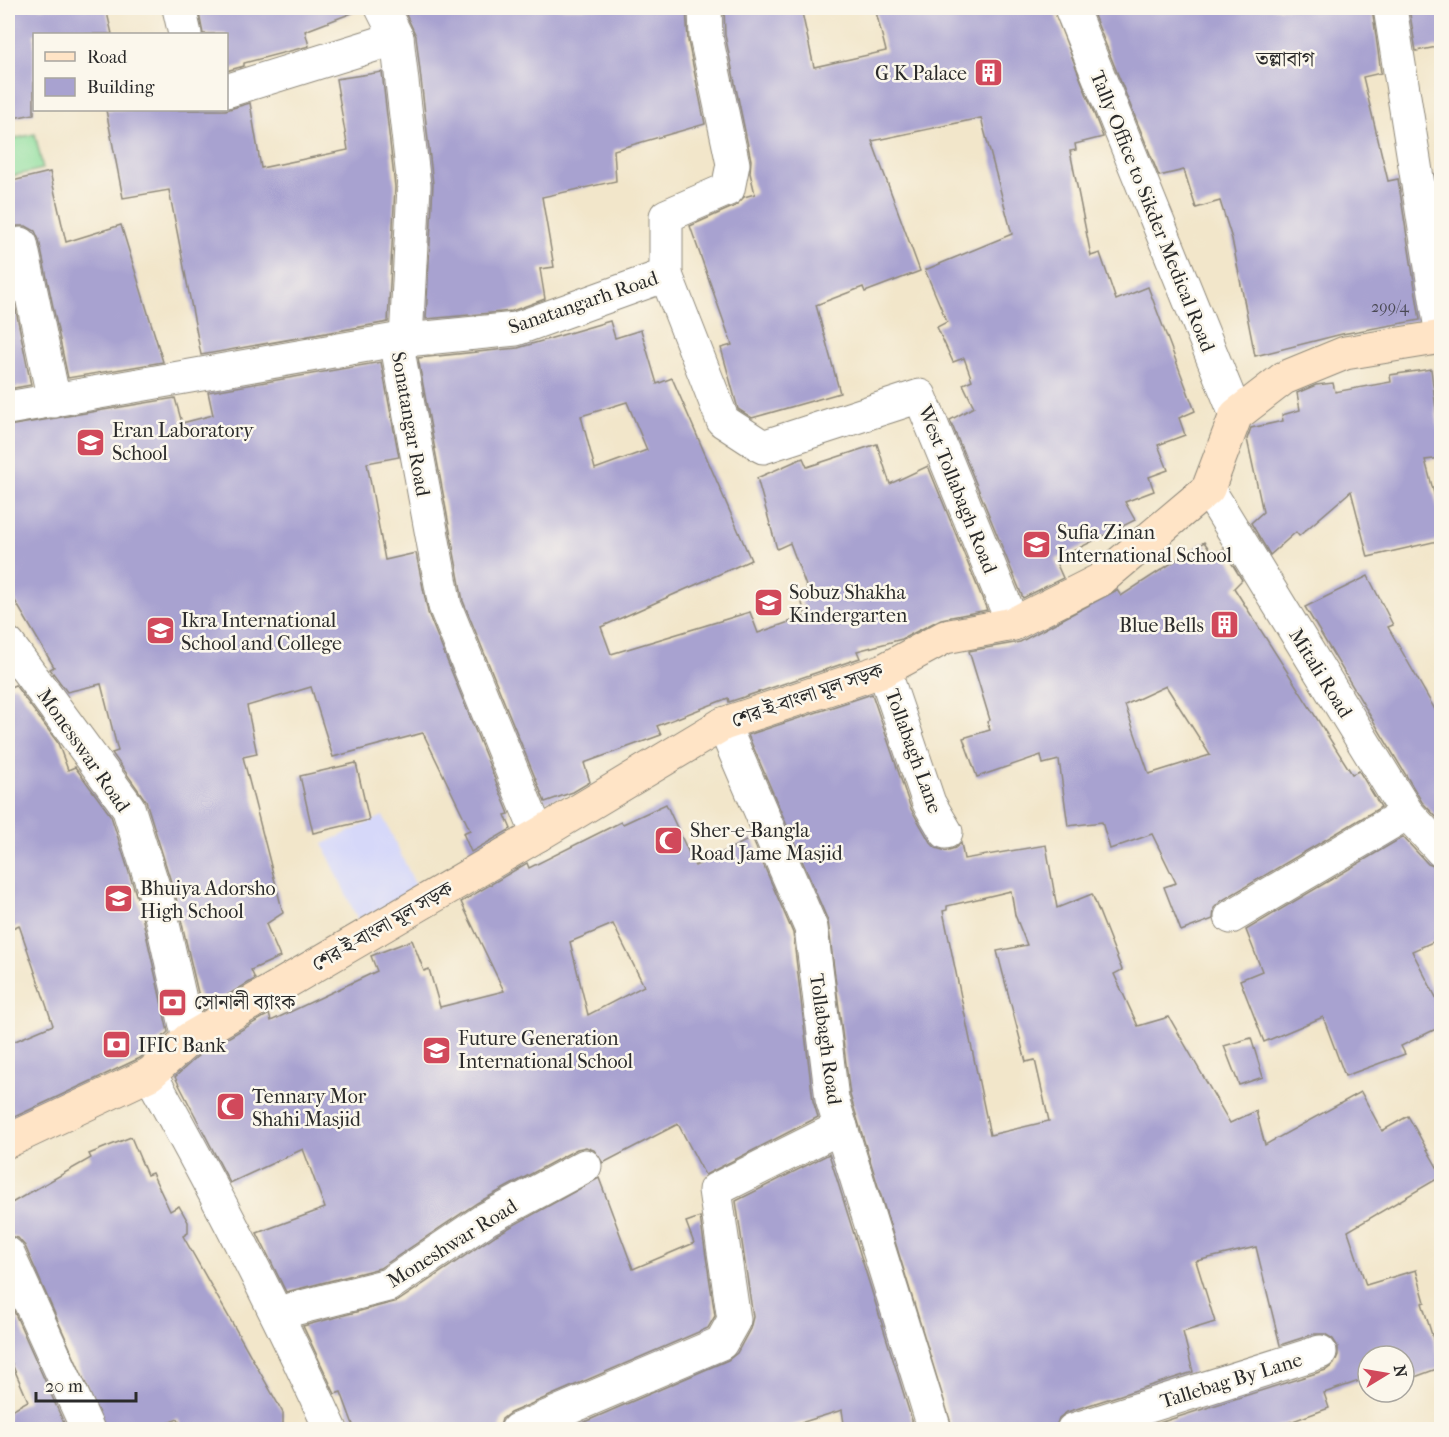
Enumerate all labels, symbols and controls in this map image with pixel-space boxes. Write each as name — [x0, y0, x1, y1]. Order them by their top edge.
legend — [33, 33, 228, 111]
text: Road — [87, 47, 127, 68]
district label: তল্লাবাগ — [1255, 47, 1316, 71]
building icon: G K Palace — [972, 57, 1004, 89]
place label: G K Palace — [875, 62, 967, 85]
street label: Tally Office to Sikder Medical Road — [1085, 67, 1220, 356]
text: Building — [87, 77, 155, 98]
street label: Sanatangarh Road — [505, 266, 662, 339]
house number: 299/4 — [1371, 297, 1410, 316]
street label: Sonatangar Road — [386, 350, 435, 499]
street label: West Tollabagh Road — [913, 401, 1002, 578]
place label: Eran Laboratory School — [112, 419, 255, 465]
school or university icon: Eran Laboratory School — [75, 426, 107, 458]
place label: Sufia Zinan International School — [1057, 521, 1233, 567]
school or university icon: Sufia Zinan International School — [1020, 528, 1052, 560]
place label: Sobuz Shakha Kindergarten — [789, 581, 908, 627]
school or university icon: Sobuz Shakha Kindergarten — [752, 587, 784, 619]
place label: Ikra International School and College — [181, 609, 342, 655]
building icon: Blue Bells — [1209, 609, 1241, 641]
place label: Blue Bells — [1119, 614, 1204, 637]
school or university icon: Ikra International School and College — [144, 615, 176, 647]
street label: Mitali Road — [1284, 624, 1358, 723]
street label: শের-ই-বাংলা মূল সড়ক — [728, 658, 887, 734]
street label: Monesswar Road — [32, 684, 135, 817]
street label: Tollabagh Lane — [880, 686, 947, 817]
place label: Sher-e-Bangla Road Jame Masjid — [690, 819, 844, 865]
mosque icon: Sher-e-Bangla Road Jame Masjid — [653, 825, 685, 857]
street label: শের-ই-বাংলা মূল সড়ক — [307, 875, 458, 977]
place label: Bhuiya Adorsho High School — [140, 877, 276, 923]
school or university icon: Bhuiya Adorsho High School — [103, 883, 135, 915]
street label: Tollabagh Road — [805, 972, 846, 1107]
bank icon: সোনালী ব্যাংক — [157, 986, 189, 1018]
place label: সোনালী ব্যাংক — [194, 990, 296, 1014]
place label: Future Generation International School — [458, 1027, 634, 1073]
bank icon: IFIC Bank — [101, 1029, 133, 1061]
place label: IFIC Bank — [138, 1034, 227, 1057]
school or university icon: Future Generation International School — [421, 1034, 453, 1066]
place label: Tennary Mor Shahi Masjid — [252, 1085, 367, 1131]
mosque icon: Tennary Mor Shahi Masjid — [215, 1091, 247, 1123]
street label: Moneshwar Road — [383, 1194, 522, 1293]
north arrow — [1356, 1344, 1416, 1404]
street label: Tallebag By Lane — [1157, 1348, 1305, 1413]
text: N — [1390, 1363, 1411, 1380]
scale bar — [36, 1365, 136, 1403]
text: 20 m — [45, 1376, 83, 1397]

